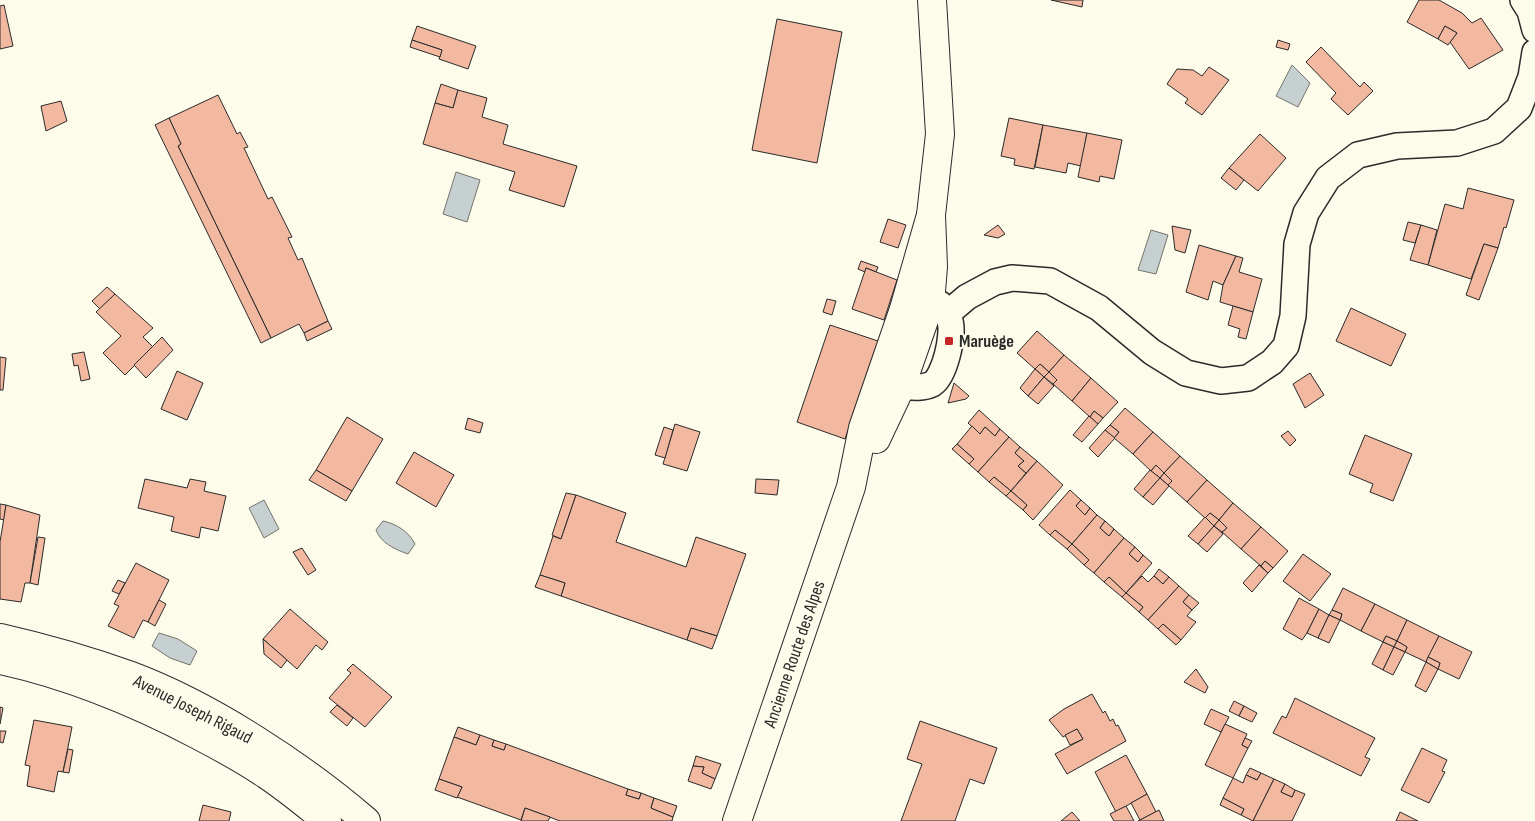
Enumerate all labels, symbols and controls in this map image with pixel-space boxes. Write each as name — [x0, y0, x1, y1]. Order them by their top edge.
place label: Maruège — [959, 331, 1014, 352]
marker: Maruège — [943, 335, 955, 347]
street label: Ancienne Route des Alpes — [759, 578, 829, 731]
street label: Avenue Joseph Rigaud — [129, 670, 256, 748]

